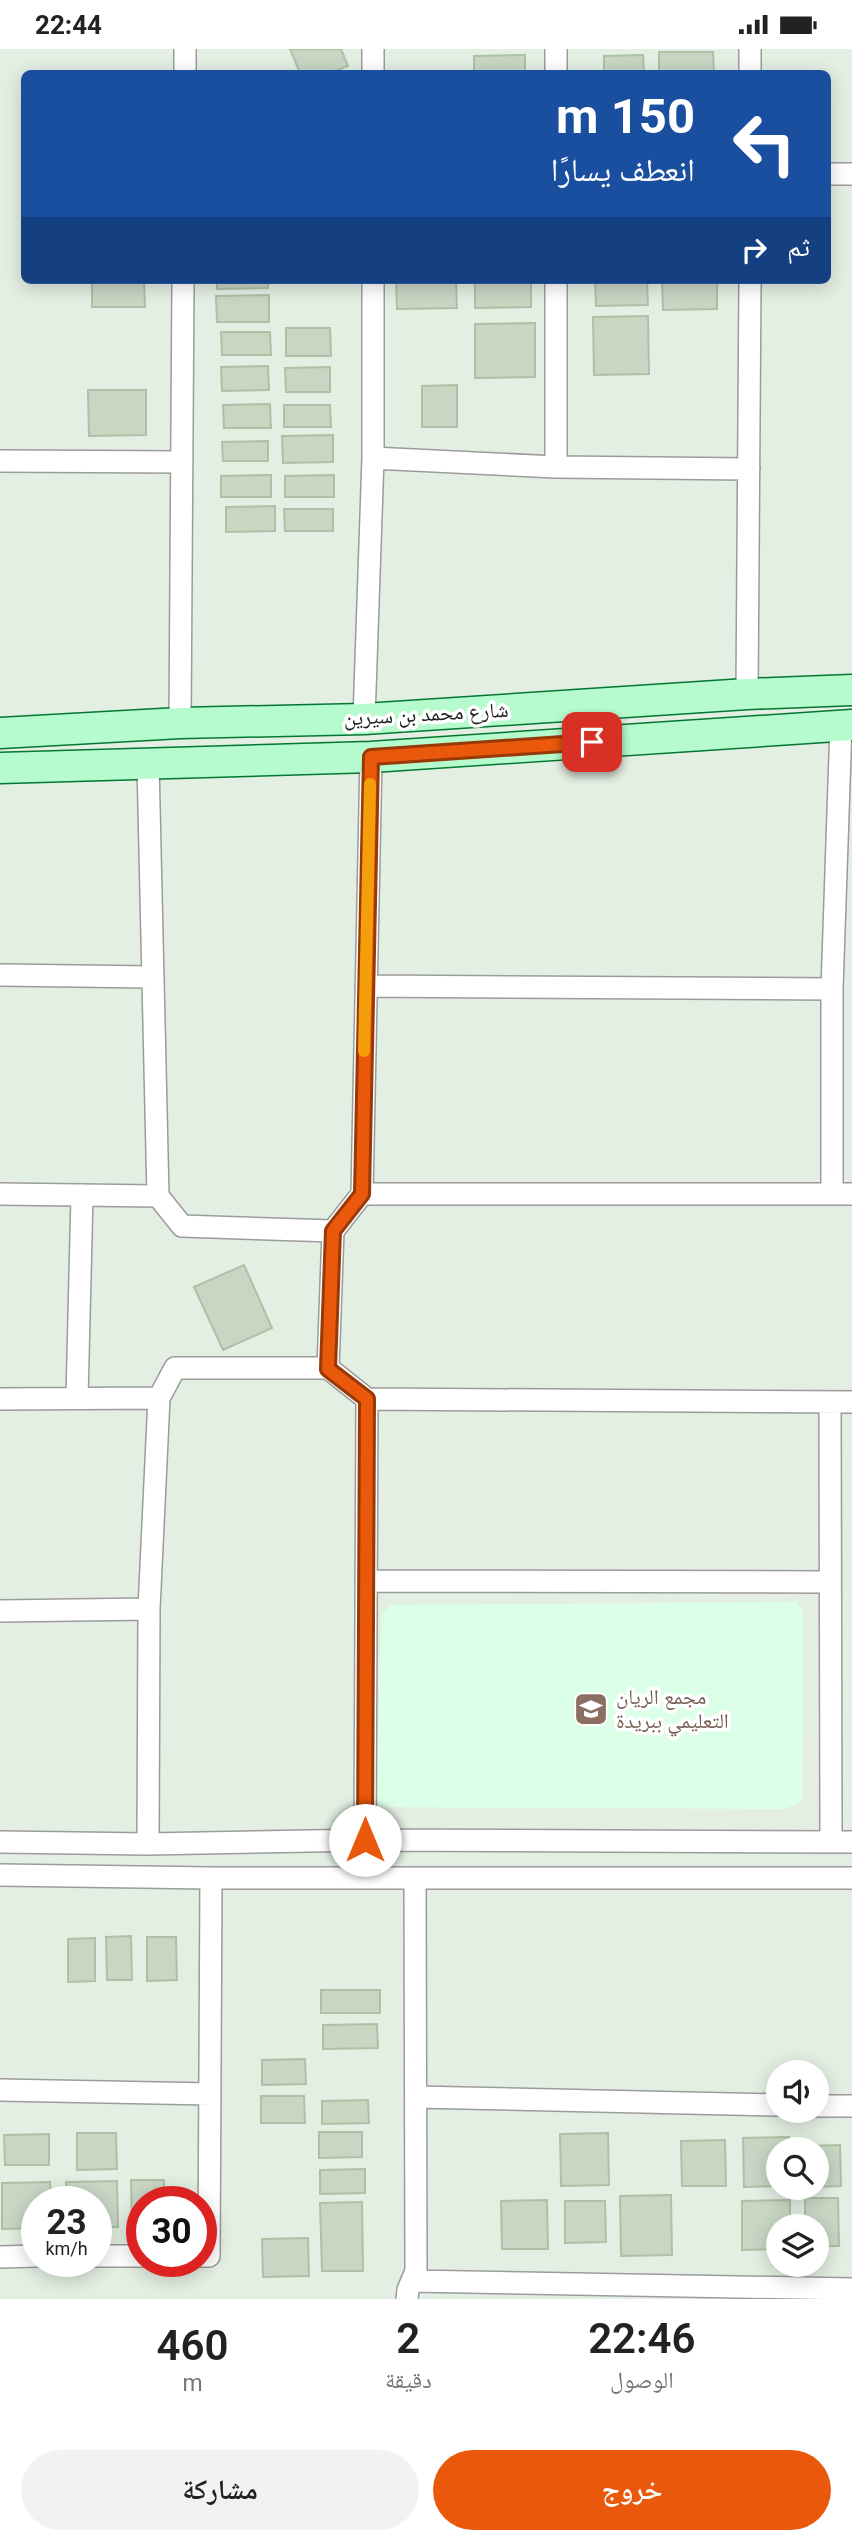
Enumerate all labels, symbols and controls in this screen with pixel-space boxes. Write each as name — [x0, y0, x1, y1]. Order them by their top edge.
text: 22:44 — [35, 10, 102, 40]
text: 150 m — [556, 88, 695, 145]
icon: left — [719, 98, 810, 189]
text: انعطف يسارًا — [551, 151, 695, 189]
icon: right — [735, 231, 773, 269]
text: ثم — [787, 232, 810, 262]
street label: شارع محمد بن سيرين — [343, 698, 509, 731]
pin — [562, 712, 622, 772]
icon: arrive — [573, 723, 611, 761]
place label: مجمع الريان التعليمي ببريدة — [616, 1685, 729, 1737]
school or university icon: مجمع الريان التعليمي ببريدة — [572, 1690, 610, 1728]
position arrow — [328, 1803, 402, 1877]
map controls — [766, 2060, 829, 2277]
button: sound — [766, 2060, 829, 2123]
button: search — [766, 2137, 829, 2200]
speed limit sign: 30 — [126, 2186, 217, 2277]
text: 23 — [46, 2202, 87, 2243]
button: layers — [766, 2214, 829, 2277]
text: km/h — [45, 2238, 88, 2259]
text: 2 — [396, 2314, 420, 2363]
text: 22:46 — [588, 2314, 696, 2363]
text: 460 — [156, 2321, 228, 2370]
text: دقيقة — [385, 2367, 432, 2394]
text: الوصول — [610, 2367, 674, 2394]
text: m — [182, 2370, 203, 2397]
button: مشاركة — [21, 2450, 419, 2530]
button: خروج — [433, 2450, 831, 2530]

